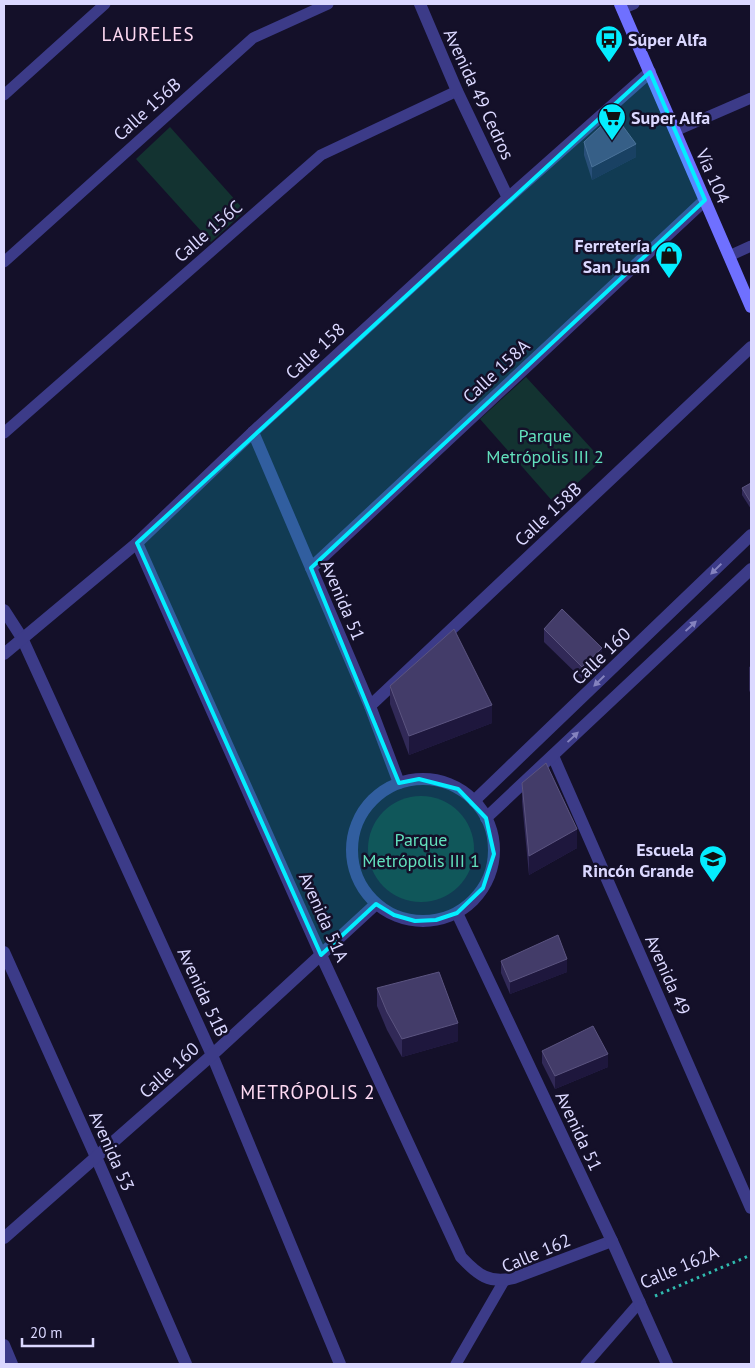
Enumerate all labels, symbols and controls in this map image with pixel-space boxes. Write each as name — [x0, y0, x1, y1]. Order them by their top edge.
district label: LAURELES — [101, 22, 195, 46]
bus stop icon: Súper Alfa — [594, 24, 624, 63]
street label: Avenida 49 Cedros — [439, 25, 519, 163]
place label: Súper Alfa — [628, 28, 707, 51]
street label: Calle 156B — [108, 73, 186, 145]
supermarket icon: Super Alfa — [597, 102, 627, 141]
place label: Super Alfa — [631, 106, 710, 129]
street label: Vía 104 — [690, 144, 735, 207]
street label: Calle 156C — [169, 195, 247, 267]
place label: Ferretería San Juan — [575, 234, 650, 278]
shop icon: Ferretería San Juan — [654, 240, 684, 279]
street label: Calle 158 — [281, 318, 349, 384]
street label: Calle 158A — [458, 334, 535, 408]
park label: Parque Metrópolis III 2 — [486, 424, 604, 468]
street label: Calle 158B — [510, 477, 586, 551]
street label: Avenida 51 — [316, 556, 370, 644]
one-way arrow — [710, 563, 722, 575]
one-way arrow — [685, 620, 697, 632]
street label: Calle 160 — [567, 622, 635, 690]
one-way arrow — [593, 675, 605, 687]
one-way arrow — [566, 731, 578, 743]
park label: Parque Metrópolis III 1 — [362, 828, 480, 872]
place label: Escuela Rincón Grande — [582, 838, 694, 882]
school or university icon: Escuela Rincón Grande — [698, 844, 728, 883]
street label: Avenida 51A — [294, 869, 354, 966]
street label: Avenida 49 — [640, 931, 696, 1019]
street label: Avenida 51B — [172, 944, 234, 1040]
street label: Calle 160 — [134, 1037, 204, 1103]
district label: METRÓPOLIS 2 — [240, 1080, 376, 1104]
street label: Avenida 51 — [551, 1088, 607, 1174]
street label: Avenida 53 — [84, 1107, 140, 1195]
street label: Calle 162 — [498, 1228, 574, 1278]
street label: Calle 162A — [636, 1240, 722, 1294]
scale bar — [22, 1316, 94, 1348]
text: 20 m — [30, 1323, 63, 1342]

